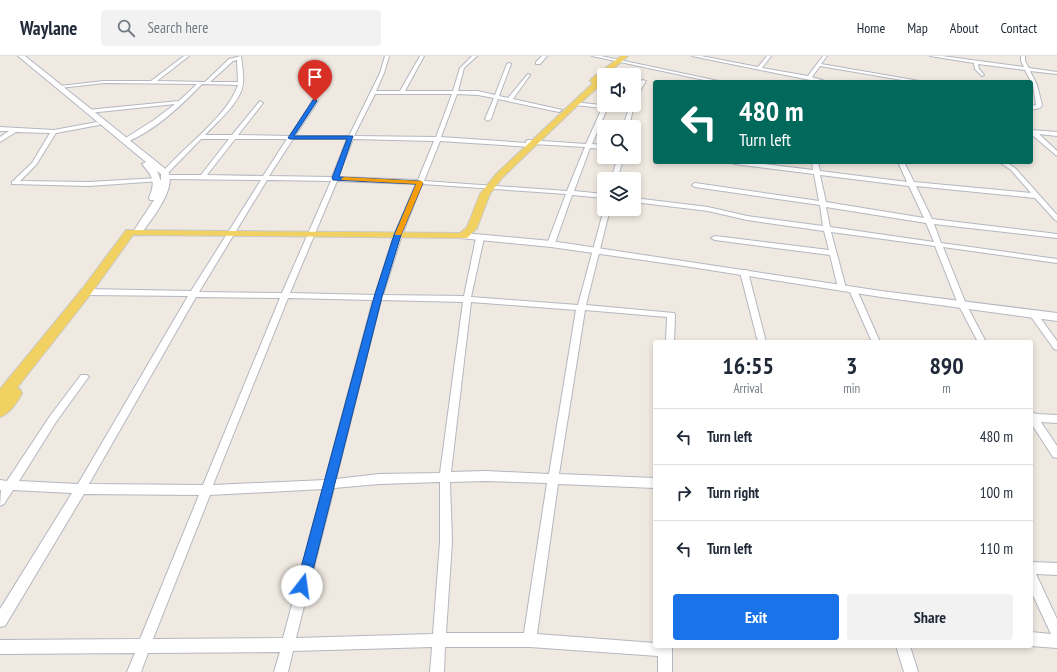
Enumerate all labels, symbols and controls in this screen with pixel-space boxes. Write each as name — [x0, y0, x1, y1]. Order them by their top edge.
search box — [101, 10, 381, 46]
text: Waylane — [20, 16, 77, 40]
icon: search — [115, 17, 137, 39]
text: Search here — [147, 18, 208, 37]
text: Home — [857, 19, 885, 37]
text: Map — [907, 19, 928, 37]
text: About — [950, 19, 979, 37]
text: Contact — [1001, 19, 1037, 37]
pin — [298, 60, 332, 101]
icon: arrive — [304, 66, 326, 88]
map controls — [597, 68, 641, 216]
button: sound — [597, 68, 641, 112]
text: 480 m — [739, 92, 803, 129]
icon: left — [673, 96, 725, 148]
button: search — [597, 120, 641, 164]
text: Turn left — [739, 128, 791, 151]
button: layers — [597, 172, 641, 216]
text: 16:55 — [722, 350, 774, 381]
text: 3 — [846, 350, 857, 381]
text: 890 — [929, 350, 964, 381]
text: Arrival — [733, 380, 763, 397]
text: min — [843, 380, 860, 397]
text: m — [942, 380, 951, 397]
icon: left — [673, 426, 695, 448]
text: Turn left — [707, 427, 752, 446]
text: 480 m — [980, 427, 1013, 446]
icon: right — [673, 482, 695, 504]
text: Turn right — [707, 483, 759, 502]
text: 100 m — [980, 483, 1013, 502]
icon: left — [673, 538, 695, 560]
text: Turn left — [707, 539, 752, 558]
text: 110 m — [980, 539, 1013, 558]
position arrow — [281, 565, 323, 607]
button: Exit — [673, 594, 839, 640]
button: Share — [847, 594, 1013, 640]

